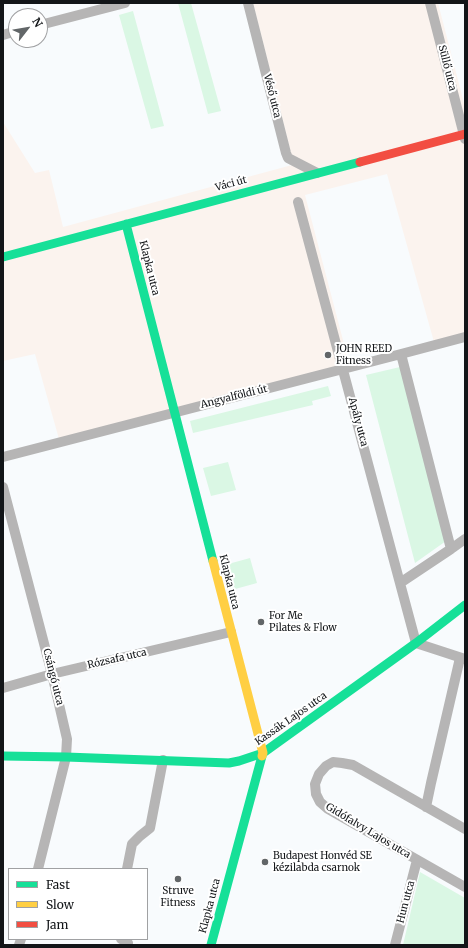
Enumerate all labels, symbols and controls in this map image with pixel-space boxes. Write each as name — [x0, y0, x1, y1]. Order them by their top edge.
north arrow — [8, 8, 48, 48]
text: N — [29, 15, 46, 30]
street label: Süllő utca — [436, 44, 458, 92]
street label: Véső utca — [261, 73, 283, 119]
street label: Váci út — [214, 174, 248, 194]
street label: Klapka utca — [136, 239, 162, 297]
place label: JOHN REED Fitness — [336, 343, 392, 366]
marker: JOHN REED Fitness — [323, 350, 333, 360]
street label: Angyalföldi út — [199, 383, 269, 411]
street label: Apály utca — [346, 396, 370, 448]
street label: Klapka utca — [216, 553, 242, 611]
place label: For Me Pilates & Flow — [269, 610, 337, 634]
marker: For Me Pilates & Flow — [256, 617, 266, 627]
street label: Rózsafa utca — [86, 646, 148, 672]
street label: Csángó utca — [40, 647, 66, 707]
street label: Kassák Lajos utca — [253, 690, 329, 748]
street label: Gidófalvy Lajos utca — [323, 801, 413, 861]
place label: Budapest Honvéd SE kézilabda csarnok — [273, 850, 372, 874]
marker: Budapest Honvéd SE kézilabda csarnok — [260, 857, 270, 867]
legend — [8, 868, 148, 940]
marker: Struve Fitness — [173, 874, 183, 884]
text: Fast — [46, 877, 70, 892]
street label: Klapka utca — [197, 877, 223, 935]
street label: Hun utca — [395, 880, 417, 924]
place label: Struve Fitness — [161, 885, 195, 908]
text: Slow — [46, 897, 74, 912]
text: Jam — [46, 917, 68, 932]

